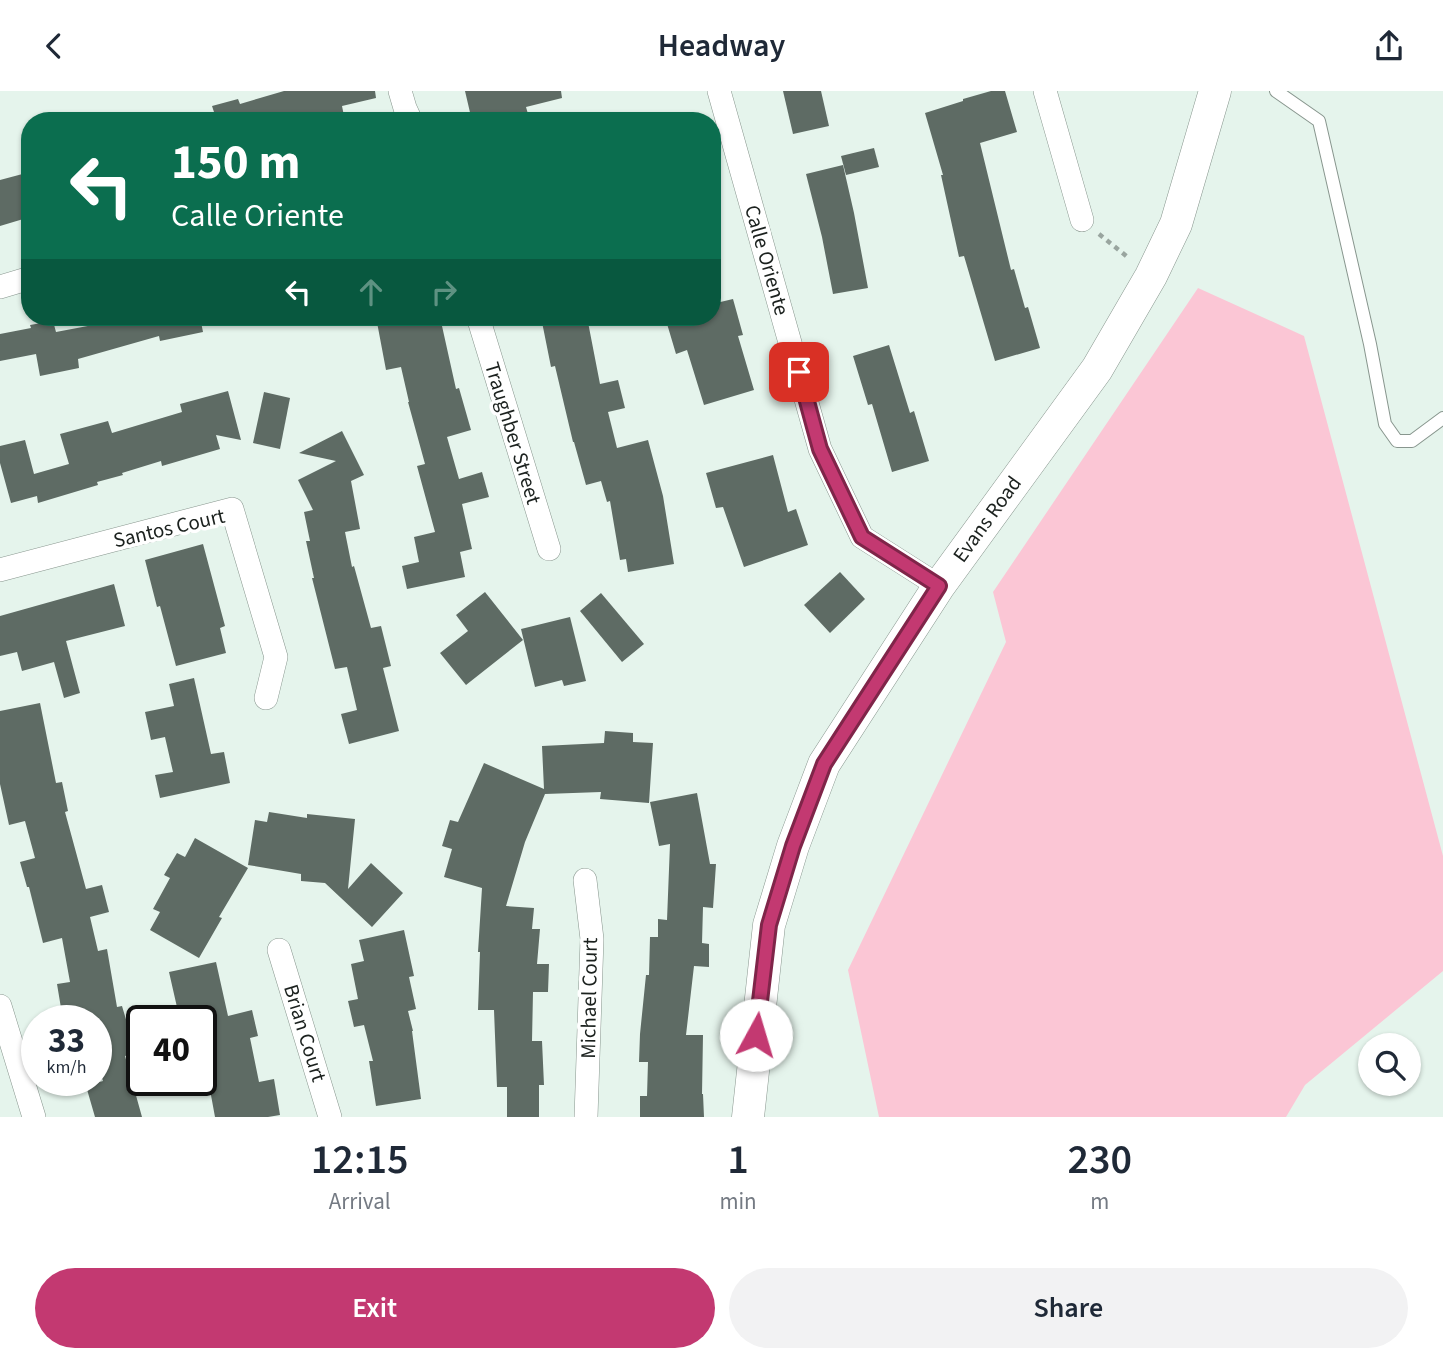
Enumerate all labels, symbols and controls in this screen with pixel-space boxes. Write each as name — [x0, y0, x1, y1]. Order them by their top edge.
text: Headway — [658, 23, 785, 69]
icon: back — [35, 27, 73, 65]
icon: share — [1370, 27, 1408, 65]
text: 150 m — [171, 128, 300, 198]
icon: left — [56, 140, 147, 231]
text: Calle Oriente — [171, 193, 344, 239]
street label: Calle Oriente — [737, 201, 797, 319]
icon: left — [279, 273, 317, 311]
icon: ahead — [352, 273, 390, 311]
icon: right — [425, 273, 463, 311]
pin — [769, 342, 829, 402]
icon: arrive — [780, 353, 818, 391]
street label: Traughber Street — [477, 358, 549, 508]
street label: Evans Road — [945, 470, 1029, 568]
street label: Santos Court — [110, 501, 228, 555]
street label: Michael Court — [573, 937, 605, 1059]
street label: Brian Court — [276, 981, 334, 1085]
position arrow — [719, 998, 793, 1072]
speed limit sign: 40 — [126, 1005, 217, 1096]
text: 33 — [48, 1016, 85, 1066]
map controls — [1358, 1033, 1421, 1096]
button: search — [1358, 1033, 1421, 1096]
text: km/h — [47, 1055, 86, 1080]
text: 12:15 — [311, 1130, 409, 1190]
text: 1 — [727, 1130, 749, 1190]
text: 230 — [1068, 1130, 1132, 1190]
text: Arrival — [329, 1185, 391, 1218]
text: min — [719, 1185, 757, 1218]
text: m — [1090, 1185, 1109, 1218]
button: Exit — [35, 1268, 715, 1348]
button: Share — [729, 1268, 1408, 1348]

